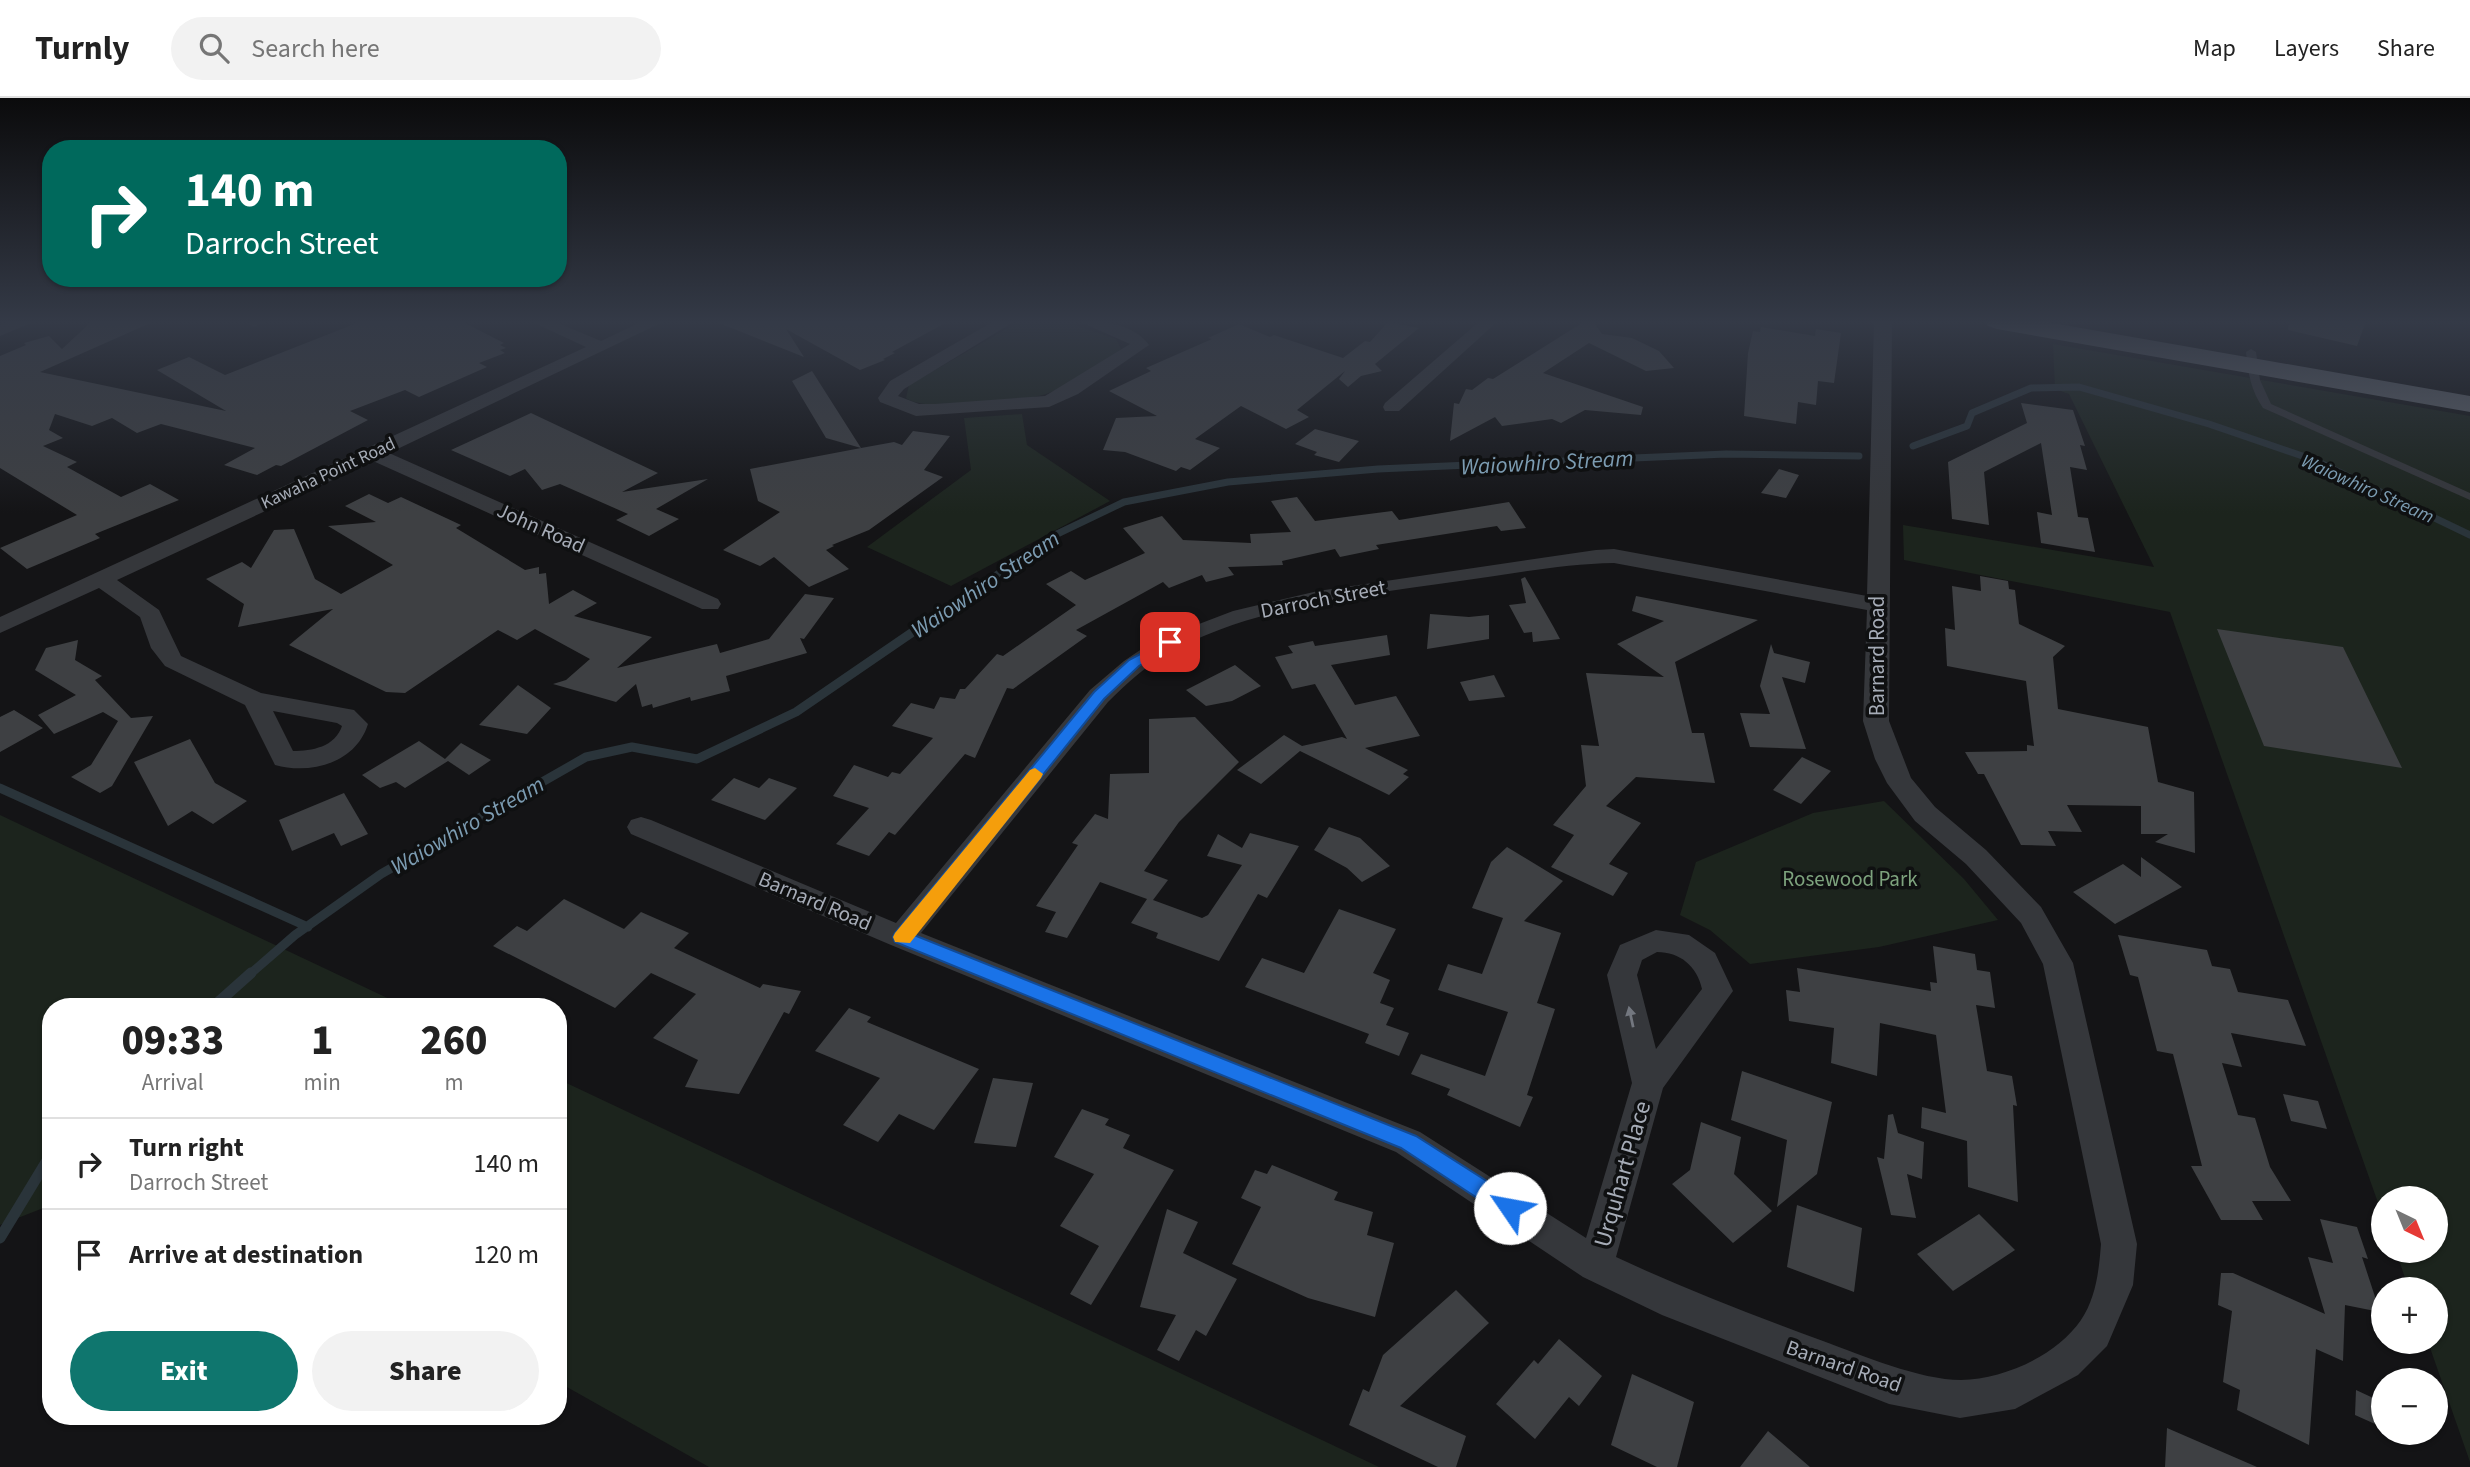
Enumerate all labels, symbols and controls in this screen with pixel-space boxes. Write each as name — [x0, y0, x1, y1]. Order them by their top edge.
search box — [171, 17, 661, 80]
text: Turnly — [35, 25, 129, 72]
icon: search — [195, 29, 233, 67]
text: Search here — [251, 30, 380, 67]
text: Map — [2193, 31, 2236, 66]
text: Layers — [2274, 31, 2339, 66]
text: Share — [2377, 31, 2435, 66]
text: 140 m — [185, 156, 314, 226]
icon: right — [70, 168, 161, 259]
text: Darroch Street — [185, 221, 379, 267]
street label: Kawaha Point Road — [257, 431, 400, 516]
water label: Waiowhiro Stream — [1460, 441, 1634, 484]
water label: Waiowhiro Stream — [2297, 448, 2438, 531]
street label: John Road — [492, 495, 590, 561]
water label: Waiowhiro Stream — [904, 522, 1066, 646]
street label: Darroch Street — [1258, 572, 1388, 626]
street label: Barnard Road — [1862, 596, 1892, 716]
pin — [1140, 612, 1200, 672]
icon: arrive — [1151, 623, 1189, 661]
water label: Waiowhiro Stream — [384, 768, 550, 883]
street label: Barnard Road — [754, 864, 876, 938]
park label: Rosewood Park — [1782, 864, 1918, 894]
one-way arrow — [1625, 1006, 1636, 1028]
text: 09:33 — [121, 1011, 224, 1071]
text: 1 — [311, 1011, 333, 1071]
text: 260 — [420, 1011, 488, 1071]
text: Arrival — [142, 1066, 204, 1099]
text: min — [304, 1066, 341, 1099]
text: m — [444, 1066, 463, 1099]
street label: Urquhart Place — [1585, 1097, 1660, 1251]
text: Turn right — [129, 1129, 244, 1166]
icon: right — [70, 1145, 108, 1183]
text: 140 m — [473, 1145, 539, 1182]
text: Darroch Street — [129, 1166, 268, 1199]
position arrow — [1473, 1171, 1547, 1245]
north arrow — [2371, 1186, 2448, 1264]
map controls — [2371, 1186, 2448, 1445]
icon: arrive — [70, 1236, 108, 1274]
text: Arrive at destination — [129, 1236, 363, 1273]
text: 120 m — [473, 1236, 539, 1273]
button: + — [2371, 1277, 2448, 1354]
button: Exit — [70, 1331, 298, 1411]
button: Share — [312, 1331, 539, 1411]
street label: Barnard Road — [1782, 1332, 1906, 1400]
button: − — [2371, 1368, 2448, 1445]

